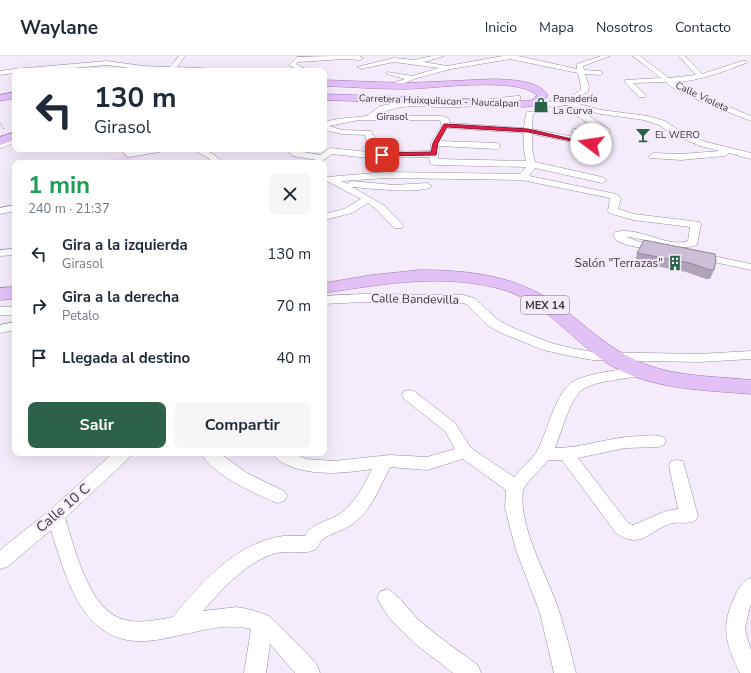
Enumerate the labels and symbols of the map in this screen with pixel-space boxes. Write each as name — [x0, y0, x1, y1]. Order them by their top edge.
street label: Calle Violeta — [673, 79, 731, 115]
street label: Carretera Huixquilucan - Naucalpan — [359, 91, 519, 111]
place label: Panadería La Curva — [553, 92, 598, 118]
shop icon: Panadería La Curva — [532, 96, 550, 114]
street label: Girasol — [376, 110, 408, 124]
position arrow — [570, 123, 612, 165]
bar icon: EL WERO — [634, 126, 652, 144]
place label: EL WERO — [655, 128, 700, 142]
pin — [365, 138, 399, 172]
building icon: Salón "Terrazas" — [666, 254, 684, 272]
place label: Salón "Terrazas" — [575, 255, 663, 271]
street label: Calle Bandevilla — [371, 290, 459, 308]
road number: MEX 14 — [521, 296, 569, 314]
street label: Calle 10 C — [32, 479, 94, 537]

